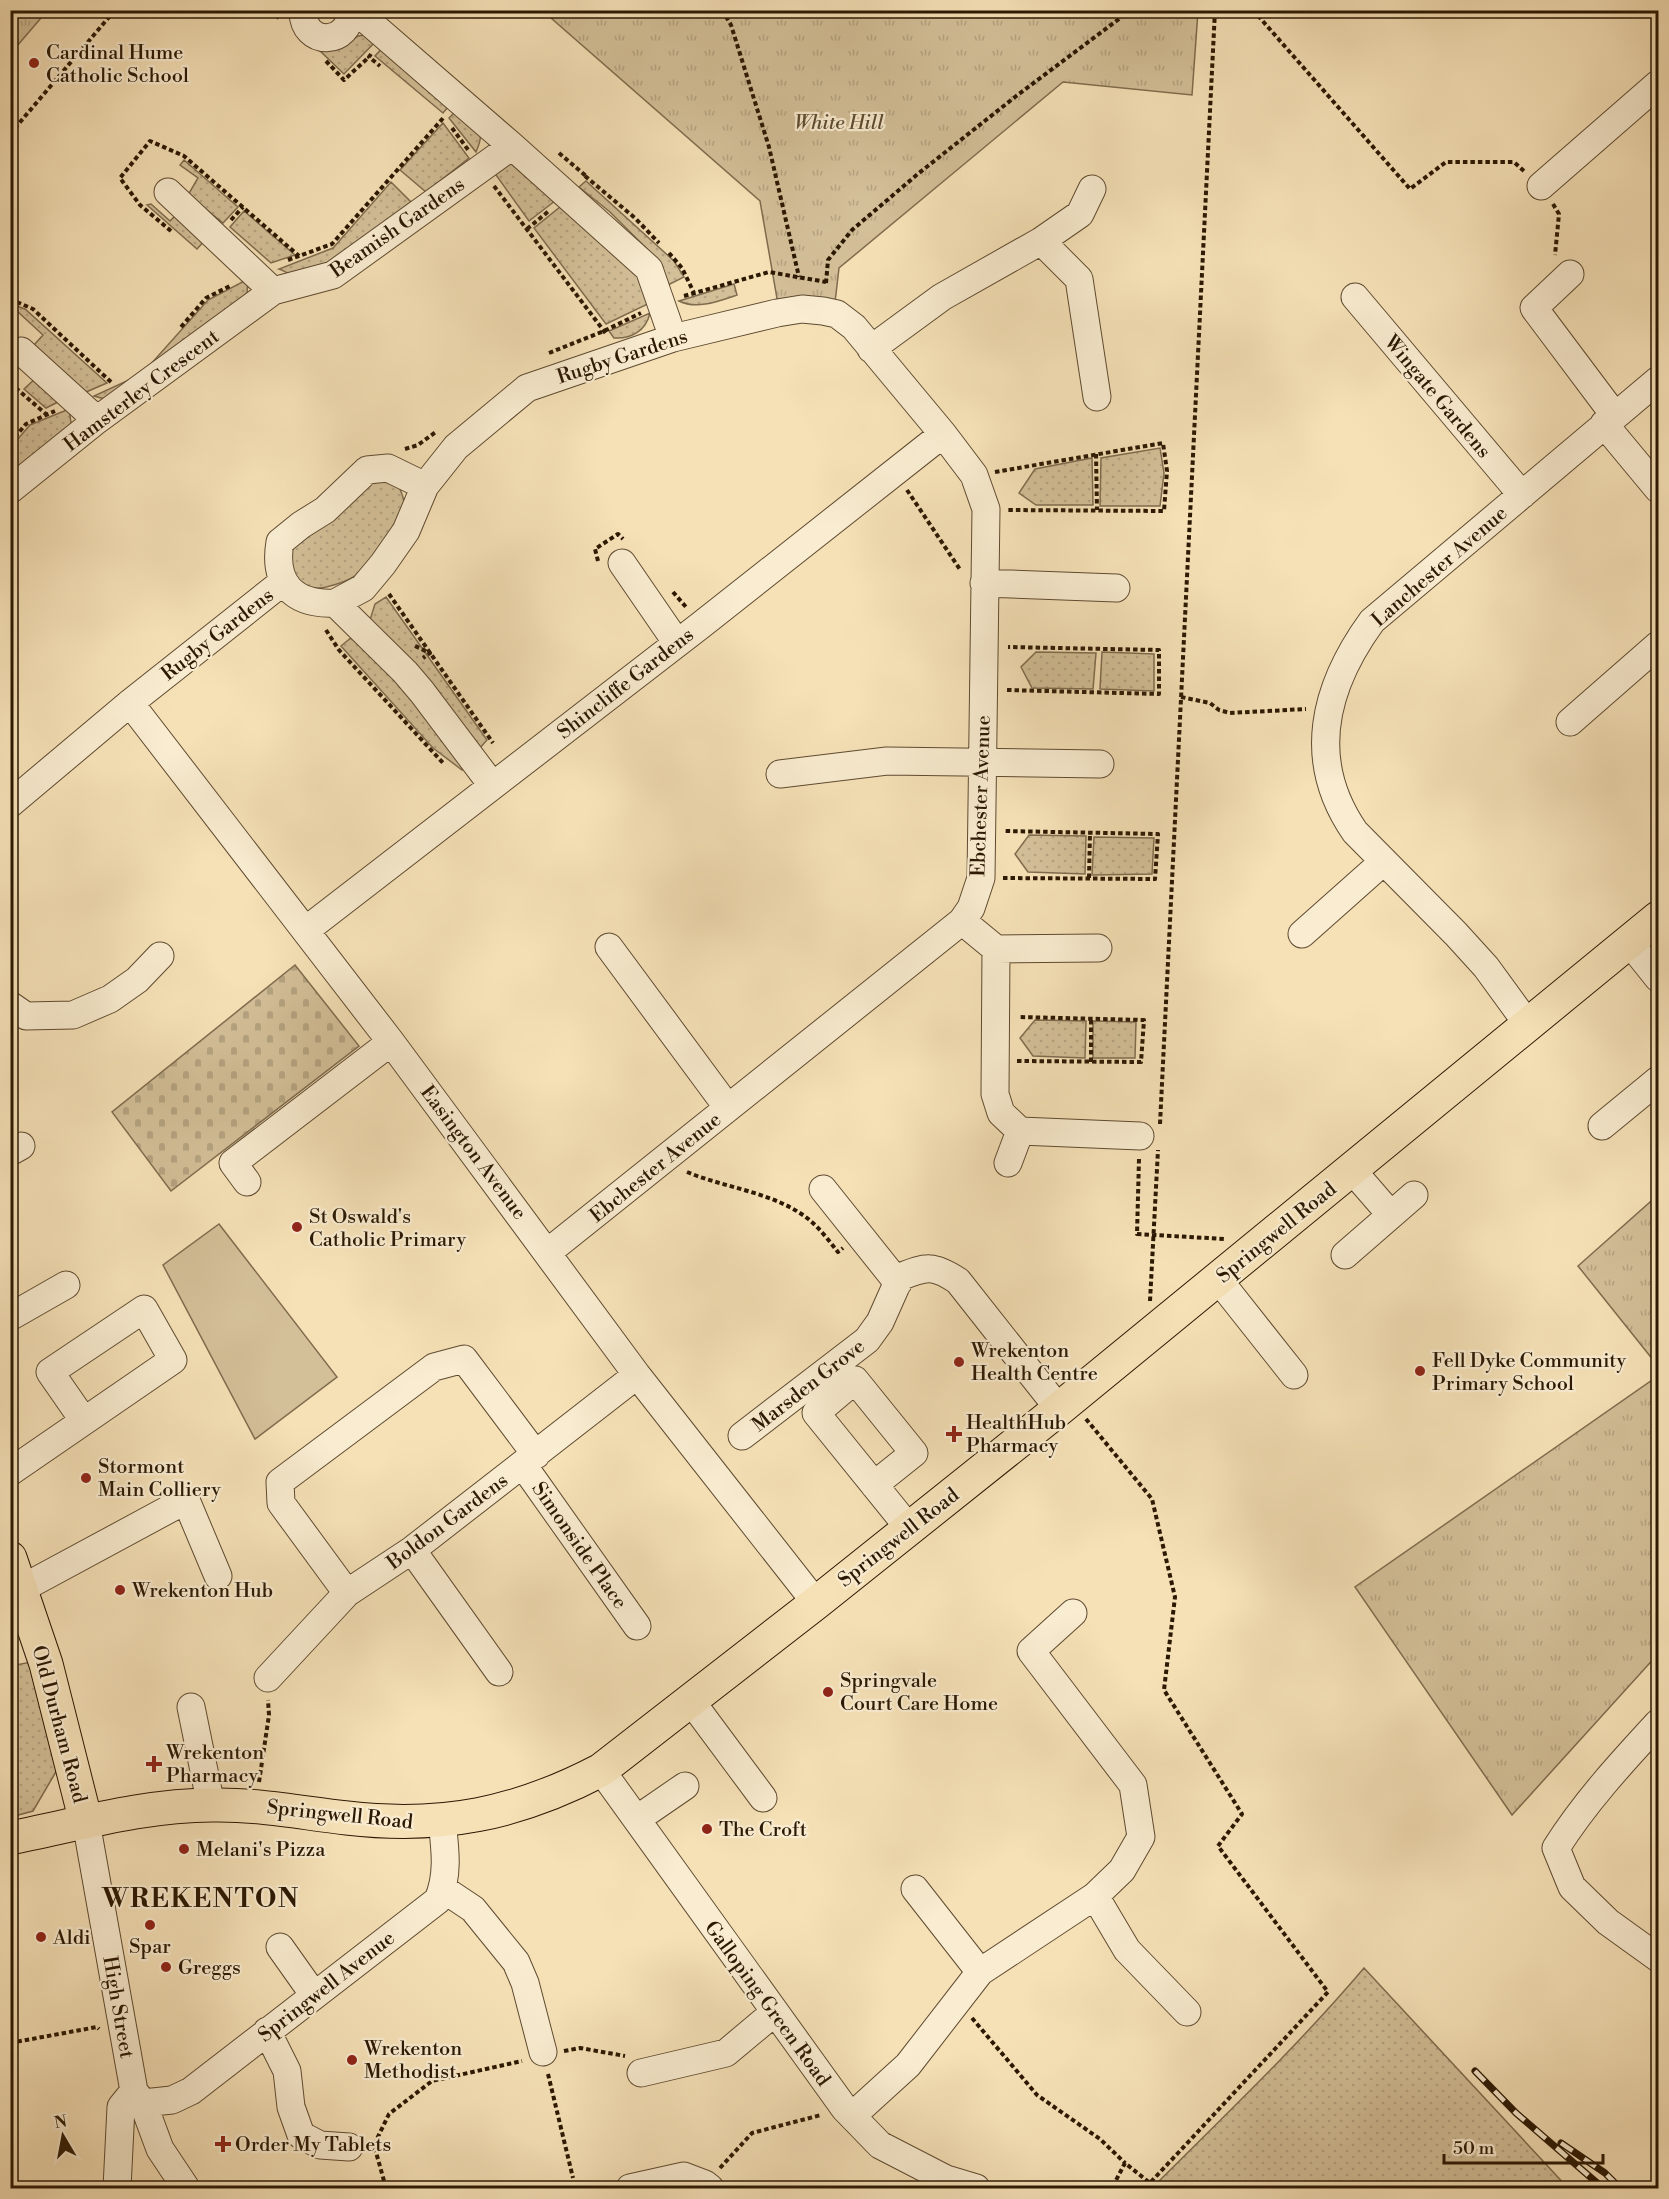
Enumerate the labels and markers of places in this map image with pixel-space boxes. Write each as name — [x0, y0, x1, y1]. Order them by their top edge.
place label: Cardinal Hume Catholic School — [46, 41, 189, 89]
marker: Cardinal Hume Catholic School — [27, 56, 41, 70]
place label: St Oswald's Catholic Primary — [309, 1205, 466, 1253]
marker: St Oswald's Catholic Primary — [290, 1220, 304, 1234]
place label: Wrekenton Health Centre — [970, 1339, 1098, 1387]
place label: Fell Dyke Community Primary School — [1432, 1349, 1626, 1397]
marker: Wrekenton Health Centre — [952, 1355, 966, 1369]
marker: Fell Dyke Community Primary School — [1413, 1364, 1427, 1378]
place label: HealthHub Pharmacy — [966, 1411, 1066, 1459]
marker: HealthHub Pharmacy — [947, 1427, 961, 1441]
place label: Stormont Main Colliery — [98, 1455, 221, 1503]
marker: Stormont Main Colliery — [79, 1471, 93, 1485]
place label: Wrekenton Hub — [131, 1579, 273, 1604]
marker: Wrekenton Hub — [113, 1583, 127, 1597]
place label: Springvale Court Care Home — [840, 1669, 998, 1717]
marker: Springvale Court Care Home — [821, 1685, 835, 1699]
place label: Wrekenton Pharmacy — [165, 1741, 264, 1789]
marker: Wrekenton Pharmacy — [147, 1757, 161, 1771]
place label: The Croft — [719, 1818, 807, 1843]
marker: The Croft — [700, 1822, 714, 1836]
place label: Melani's Pizza — [196, 1838, 326, 1863]
marker: Melani's Pizza — [177, 1842, 191, 1856]
marker: Spar — [143, 1918, 157, 1932]
place label: Aldi — [52, 1926, 91, 1951]
marker: Aldi — [34, 1930, 48, 1944]
place label: Spar — [129, 1935, 171, 1960]
place label: Greggs — [178, 1956, 241, 1981]
marker: Greggs — [159, 1960, 173, 1974]
place label: Wrekenton Methodist — [363, 2037, 462, 2085]
marker: Wrekenton Methodist — [345, 2053, 359, 2067]
place label: Order My Tablets — [235, 2133, 391, 2158]
marker: Order My Tablets — [216, 2137, 230, 2151]

